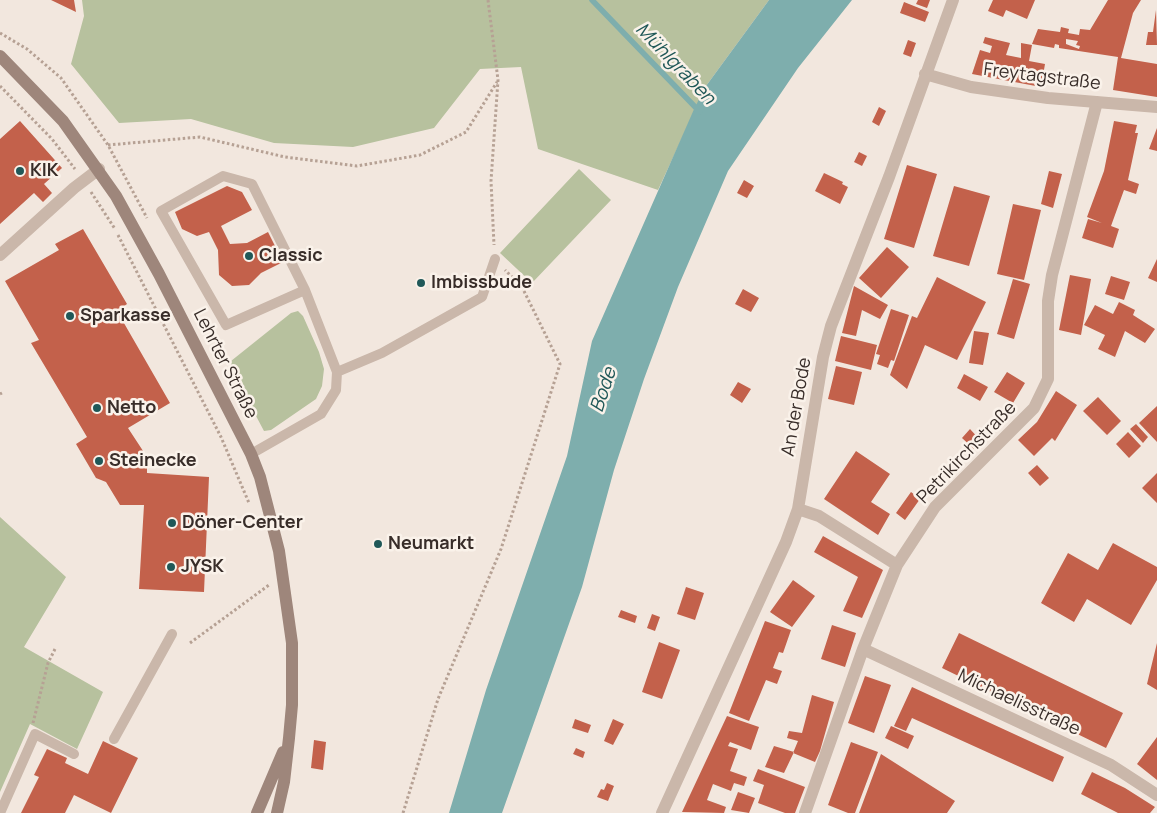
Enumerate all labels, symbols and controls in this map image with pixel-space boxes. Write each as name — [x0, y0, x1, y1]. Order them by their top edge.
water label: Mühlgraben — [630, 18, 720, 110]
street label: Freytagstraße — [982, 59, 1102, 95]
place label: KIK — [30, 160, 58, 182]
marker: KIK — [14, 165, 26, 177]
place label: Classic — [259, 245, 323, 267]
marker: Classic — [243, 250, 255, 262]
place label: Imbissbude — [431, 272, 532, 294]
marker: Imbissbude — [415, 277, 427, 289]
place label: Sparkasse — [80, 305, 171, 327]
street label: Lehrter Straße — [188, 306, 262, 422]
marker: Sparkasse — [64, 310, 76, 322]
street label: An der Bode — [778, 356, 816, 458]
water label: Bode — [586, 365, 622, 415]
place label: Netto — [107, 397, 156, 419]
street label: Petrikirchstraße — [913, 398, 1021, 508]
marker: Netto — [91, 402, 103, 414]
place label: Steinecke — [109, 450, 197, 472]
marker: Steinecke — [93, 455, 105, 467]
place label: Döner-Center — [182, 512, 303, 534]
marker: Döner-Center — [166, 517, 178, 529]
place label: Neumarkt — [388, 533, 474, 555]
marker: Neumarkt — [372, 538, 384, 550]
place label: JYSK — [181, 556, 224, 578]
marker: JYSK — [165, 561, 177, 573]
street label: Michaelisstraße — [954, 665, 1084, 741]

